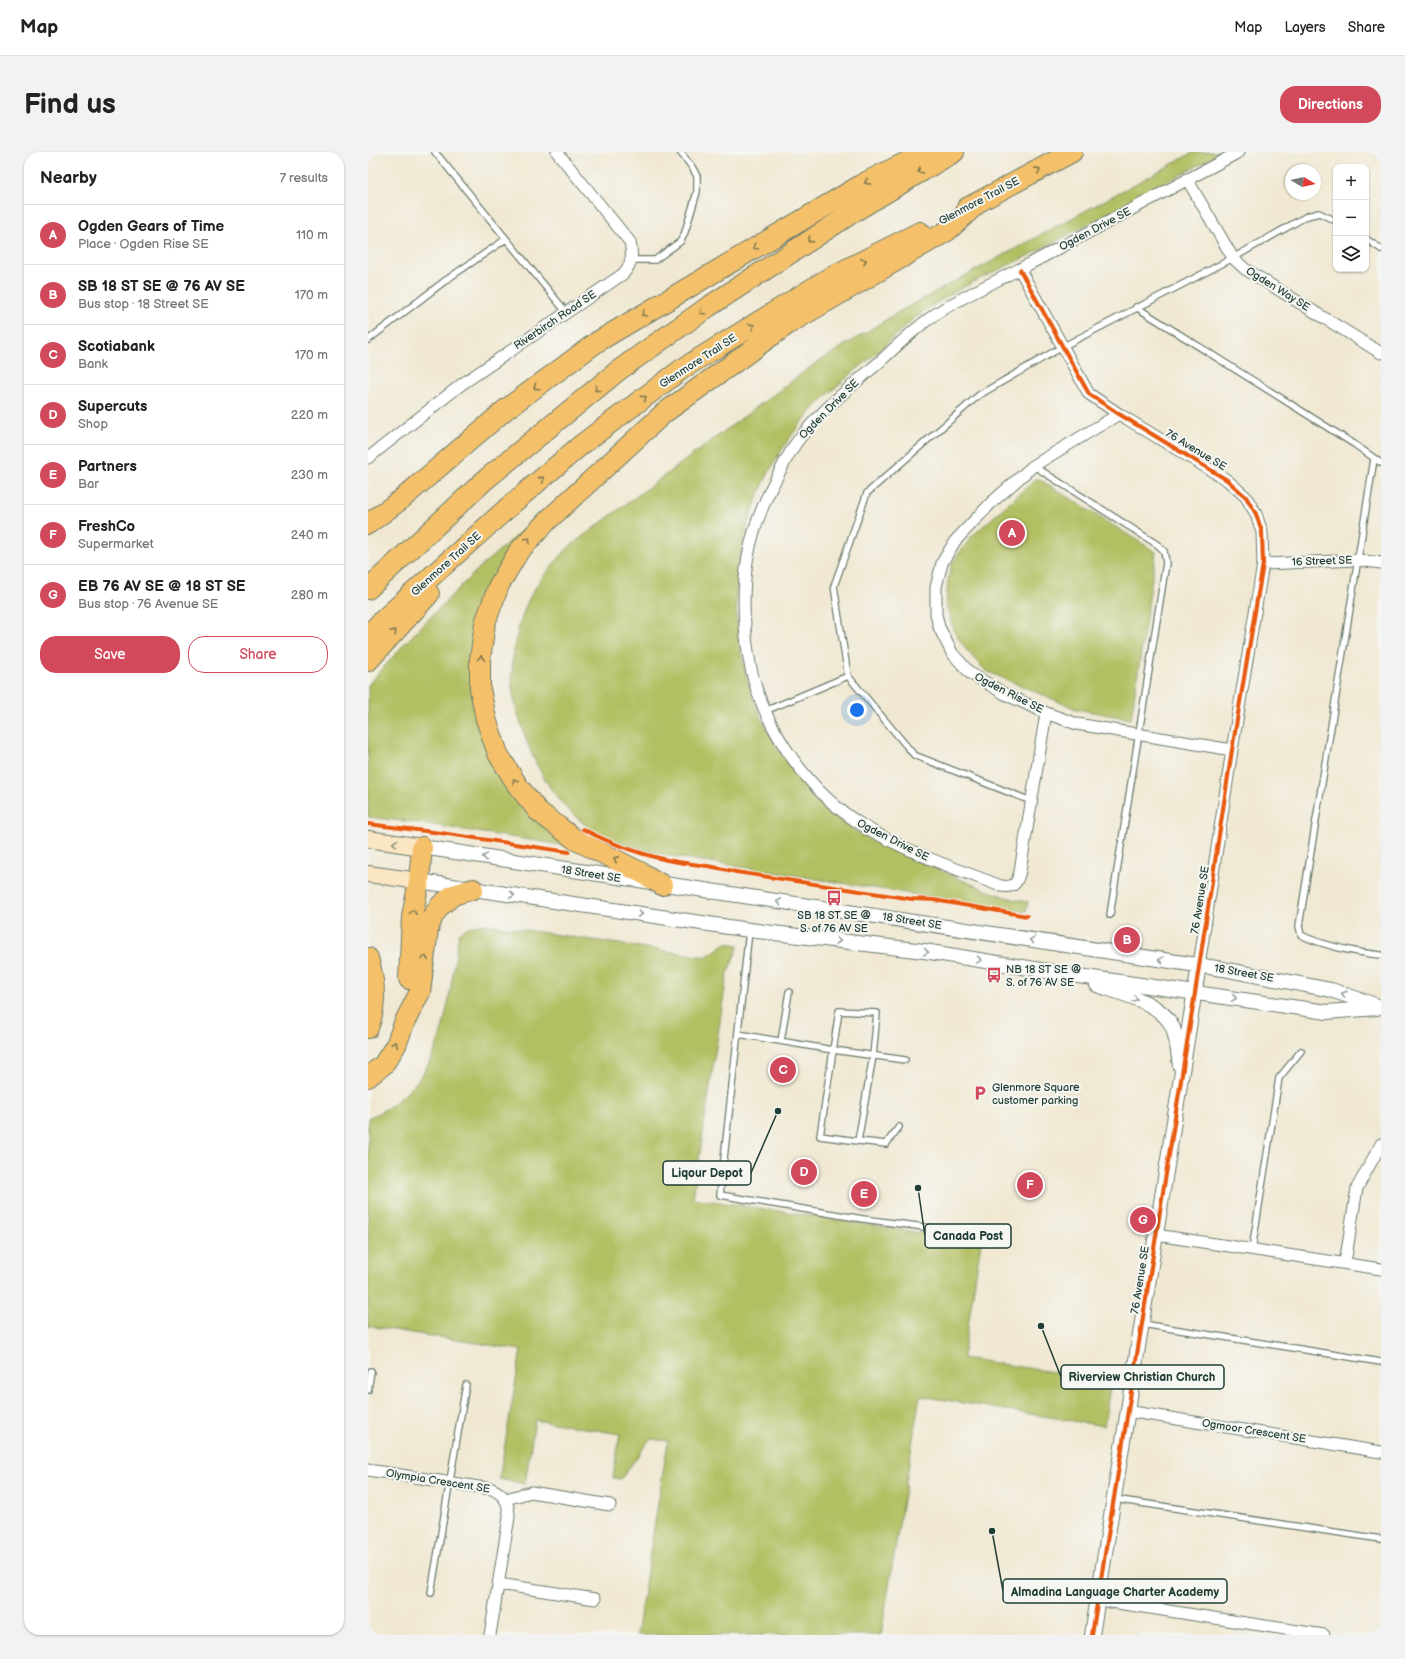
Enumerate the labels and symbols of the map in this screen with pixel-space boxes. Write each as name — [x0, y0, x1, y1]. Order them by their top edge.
north arrow — [1285, 164, 1321, 200]
one-way arrow — [917, 167, 924, 174]
one-way arrow — [1034, 168, 1041, 175]
street label: Glenmore Trail SE — [937, 174, 1021, 228]
one-way arrow — [864, 177, 872, 185]
street label: Ogden Drive SE — [1057, 205, 1133, 253]
one-way arrow — [807, 235, 814, 243]
one-way arrow — [752, 243, 759, 250]
one-way arrow — [860, 258, 867, 266]
street label: Ogden Way SE — [1244, 264, 1312, 314]
street label: Riverbirch Road SE — [511, 288, 599, 352]
one-way arrow — [699, 307, 706, 314]
one-way arrow — [641, 310, 648, 317]
one-way arrow — [748, 323, 755, 331]
street label: Glenmore Trail SE — [657, 331, 739, 391]
street label: Ogden Drive SE — [796, 376, 862, 442]
one-way arrow — [533, 382, 540, 390]
one-way arrow — [594, 384, 601, 391]
one-way arrow — [639, 396, 646, 403]
street label: 76 Avenue SE — [1163, 427, 1229, 473]
one-way arrow — [537, 476, 544, 483]
pin: A — [999, 518, 1025, 548]
street label: Glenmore Trail SE — [408, 529, 484, 599]
one-way arrow — [524, 537, 531, 545]
street label: 16 Street SE — [1291, 553, 1353, 569]
one-way arrow — [389, 629, 397, 637]
one-way arrow — [476, 655, 485, 661]
street label: Ogden Rise SE — [972, 670, 1046, 716]
your location — [847, 700, 867, 720]
one-way arrow — [512, 778, 520, 785]
street label: Ogden Drive SE — [855, 816, 931, 864]
one-way arrow — [392, 839, 398, 848]
one-way arrow — [482, 853, 488, 862]
one-way arrow — [612, 856, 620, 864]
street label: 18 Street SE — [560, 863, 622, 885]
street label: 76 Avenue SE — [1188, 865, 1212, 935]
bus stop icon: SB 18 ST SE @ S. of 76 AV SE — [825, 889, 843, 907]
one-way arrow — [509, 890, 515, 899]
one-way arrow — [776, 898, 782, 907]
one-way arrow — [408, 909, 417, 915]
one-way arrow — [637, 909, 643, 918]
place label: SB 18 ST SE @ S. of 76 AV SE — [797, 909, 871, 935]
street label: 18 Street SE — [881, 910, 943, 932]
pin: B — [1114, 925, 1140, 955]
one-way arrow — [835, 936, 841, 945]
one-way arrow — [1029, 936, 1035, 945]
one-way arrow — [923, 947, 929, 956]
one-way arrow — [420, 955, 429, 961]
one-way arrow — [976, 955, 983, 964]
one-way arrow — [1157, 956, 1164, 964]
street label: 18 Street SE — [1213, 961, 1275, 985]
place label: NB 18 ST SE @ S. of 76 AV SE — [1006, 963, 1081, 989]
bus stop icon: NB 18 ST SE @ S. of 76 AV SE — [985, 966, 1003, 984]
one-way arrow — [1341, 991, 1348, 999]
one-way arrow — [1231, 993, 1237, 1002]
one-way arrow — [1131, 994, 1138, 1002]
one-way arrow — [390, 1041, 398, 1048]
pin: C — [770, 1055, 796, 1085]
place label: Glenmore Square customer parking — [992, 1081, 1080, 1107]
parking icon: Glenmore Square customer parking — [971, 1084, 989, 1102]
pin: D — [791, 1157, 817, 1187]
callout: Liqour Depot — [663, 1161, 751, 1185]
text: Liqour Depot — [671, 1166, 743, 1181]
pin: F — [1017, 1170, 1043, 1200]
pin: E — [851, 1179, 877, 1209]
pin: G — [1130, 1205, 1156, 1235]
callout: Canada Post — [925, 1224, 1011, 1248]
text: Canada Post — [933, 1229, 1003, 1244]
street label: 76 Avenue SE — [1128, 1245, 1152, 1315]
callout: Riverview Christian Church — [1061, 1365, 1224, 1389]
text: Riverview Christian Church — [1069, 1370, 1215, 1385]
street label: Ogmoor Crescent SE — [1201, 1416, 1307, 1446]
street label: Olympia Crescent SE — [385, 1466, 491, 1496]
callout: Almadina Language Charter Academy — [1003, 1579, 1227, 1603]
text: Almadina Language Charter Academy — [1010, 1585, 1220, 1600]

